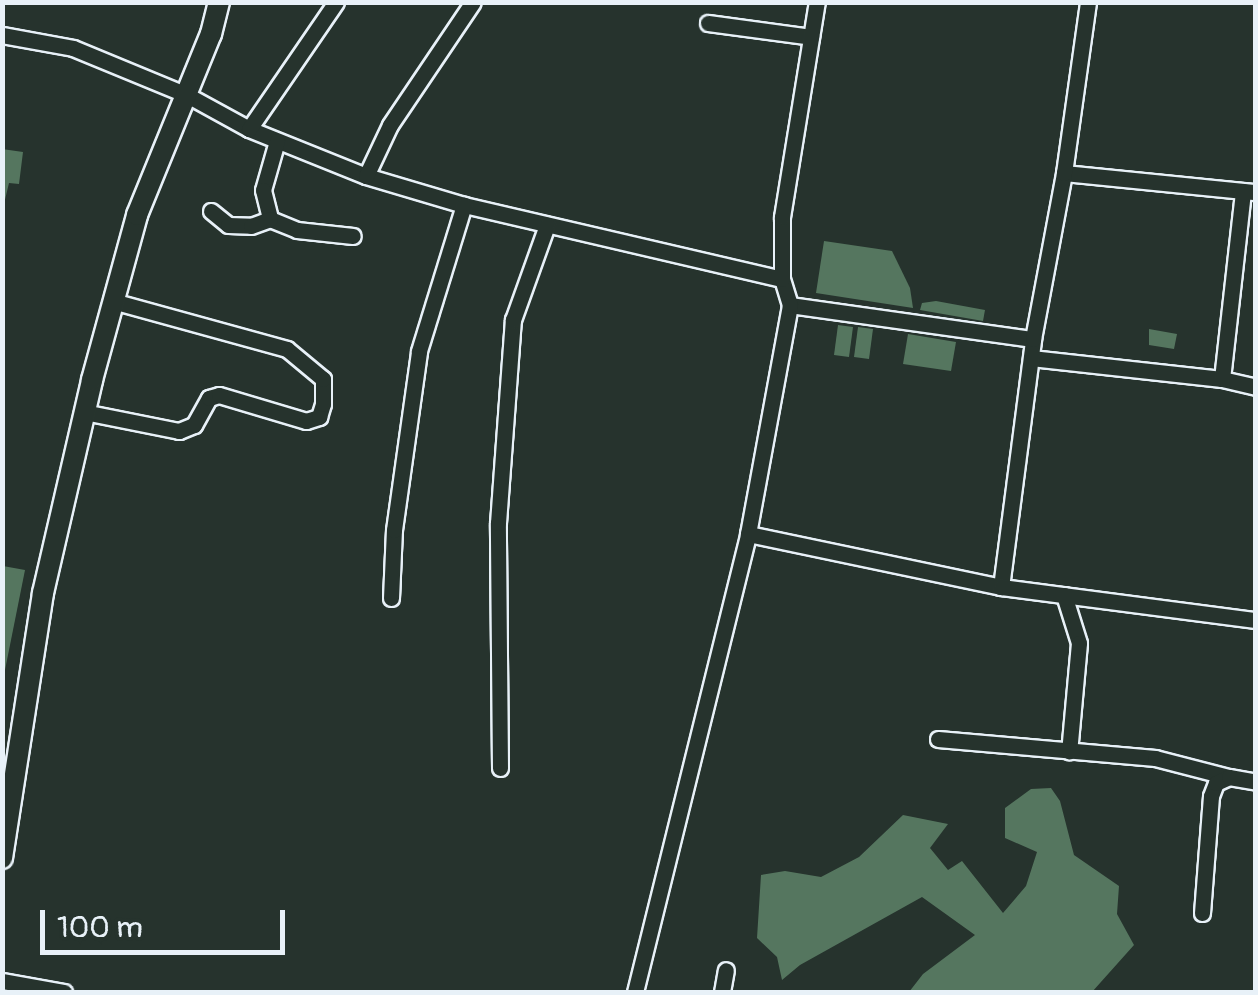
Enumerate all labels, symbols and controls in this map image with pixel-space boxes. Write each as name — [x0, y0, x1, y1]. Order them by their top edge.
scale bar — [45, 890, 290, 952]
text: 100 m — [57, 909, 143, 946]

